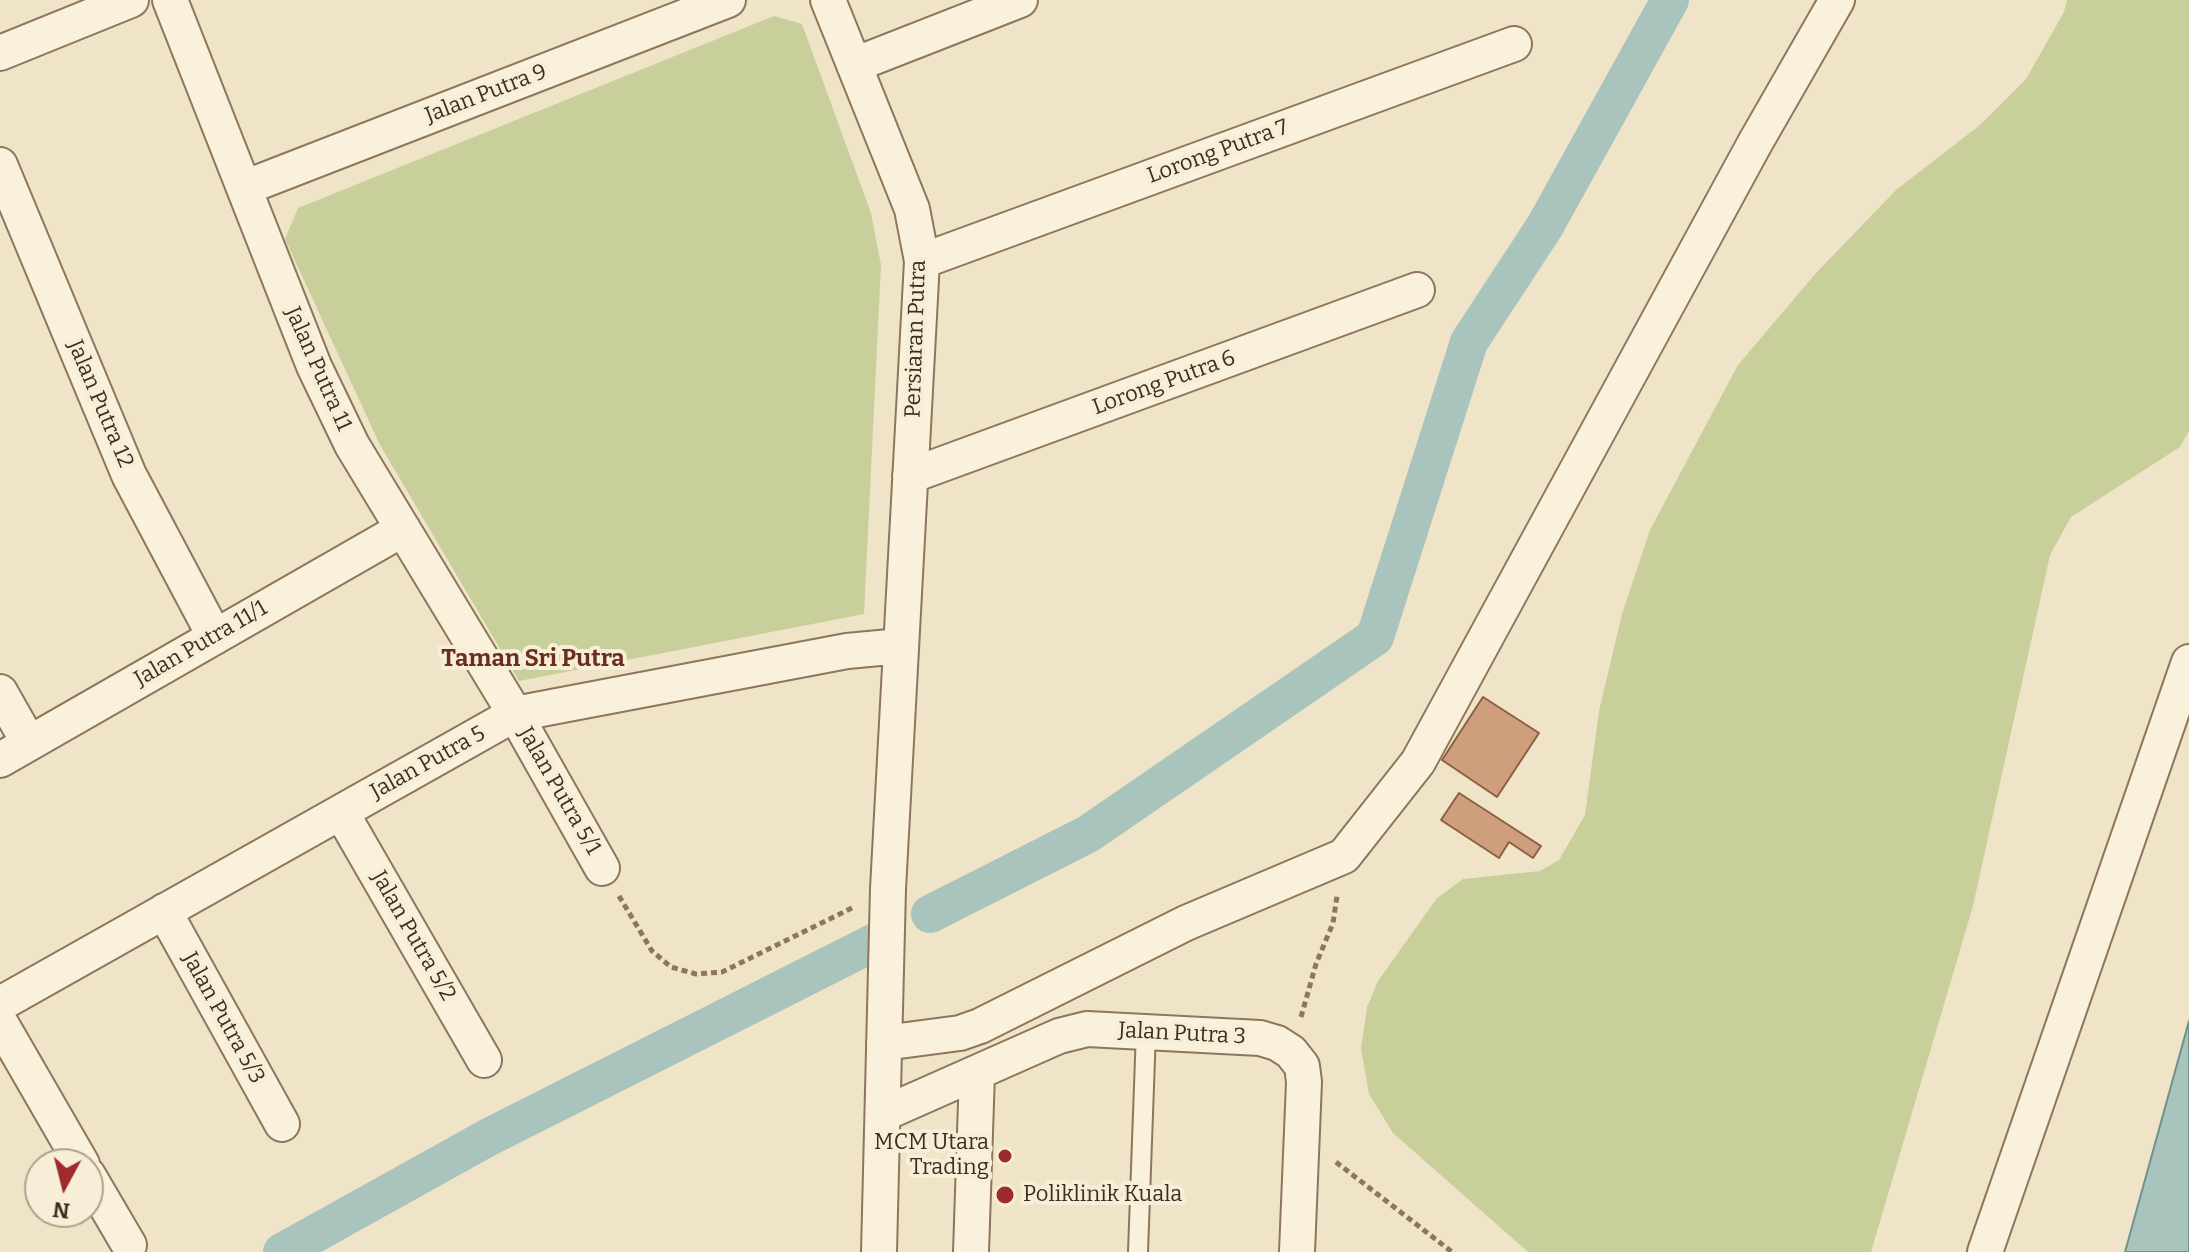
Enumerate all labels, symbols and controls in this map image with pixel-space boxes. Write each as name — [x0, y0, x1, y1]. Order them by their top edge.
street label: Jalan Putra 9 — [422, 59, 550, 129]
street label: Lorong Putra 7 — [1144, 114, 1292, 190]
street label: Persiaran Putra — [900, 260, 932, 418]
street label: Jalan Putra 11 — [279, 303, 357, 435]
street label: Jalan Putra 12 — [61, 336, 139, 472]
street label: Lorong Putra 6 — [1089, 345, 1239, 421]
street label: Jalan Putra 11/1 — [130, 595, 272, 693]
district label: Taman Sri Putra — [441, 645, 625, 673]
street label: Jalan Putra 5 — [366, 721, 490, 805]
street label: Jalan Putra 5/1 — [512, 723, 606, 859]
street label: Jalan Putra 5/2 — [365, 866, 461, 1006]
street label: Jalan Putra 5/3 — [176, 948, 270, 1088]
street label: Jalan Putra 3 — [1118, 1017, 1246, 1051]
place label: MCM Utara Trading — [874, 1130, 989, 1182]
marker: MCM Utara Trading — [996, 1147, 1014, 1165]
north arrow — [24, 1148, 104, 1228]
place label: Poliklinik Kuala — [1023, 1182, 1182, 1208]
marker: Poliklinik Kuala — [994, 1184, 1016, 1206]
text: N — [51, 1196, 71, 1225]

